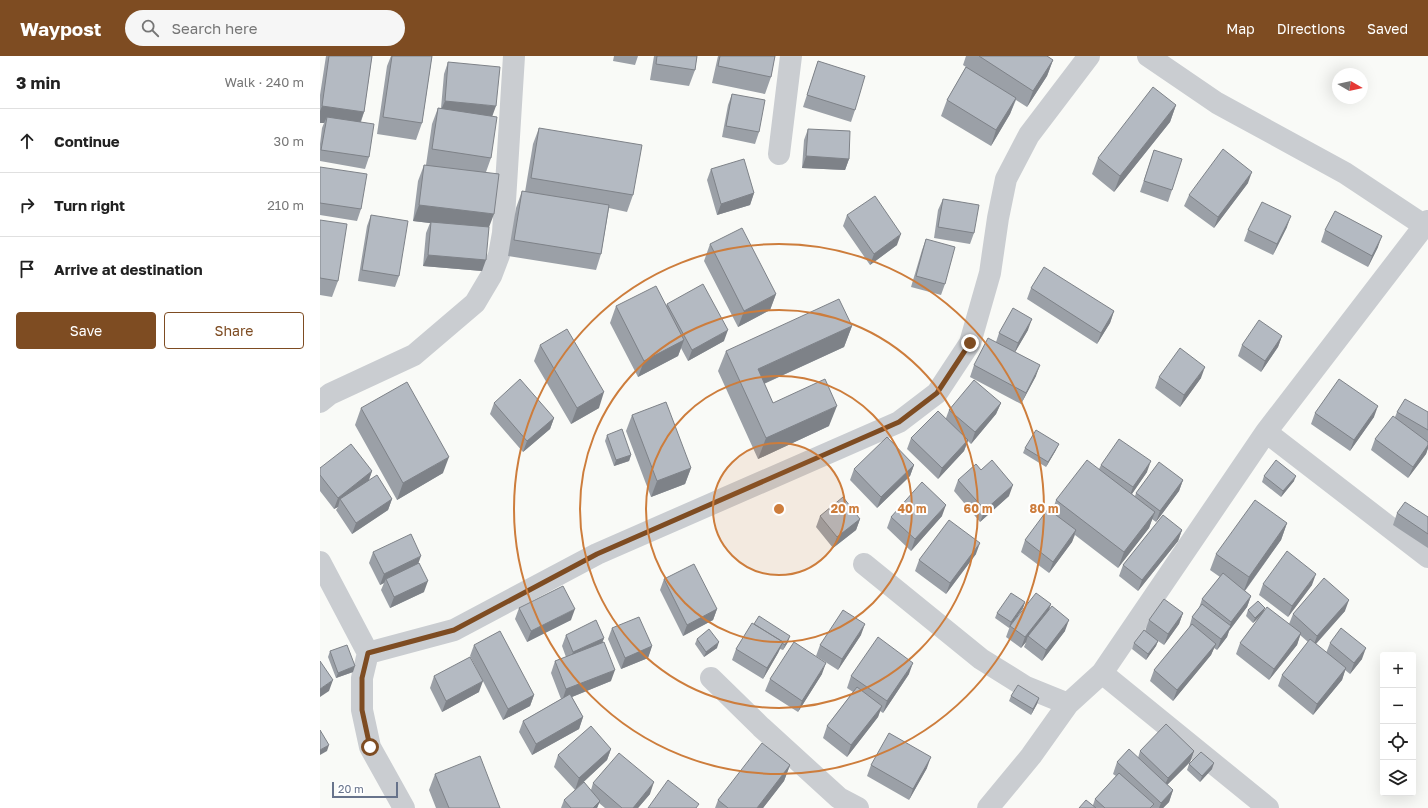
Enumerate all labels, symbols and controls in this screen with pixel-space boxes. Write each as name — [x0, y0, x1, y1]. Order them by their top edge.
search box — [125, 10, 405, 46]
text: Waypost — [20, 17, 101, 40]
icon: search — [139, 17, 161, 39]
text: Search here — [171, 19, 257, 37]
text: Map — [1226, 20, 1255, 37]
text: Directions — [1277, 20, 1345, 37]
text: Saved — [1367, 20, 1408, 37]
north arrow — [1332, 68, 1368, 104]
text: 3 min — [16, 72, 60, 93]
text: Walk · 240 m — [225, 74, 304, 90]
icon: ahead — [16, 130, 38, 152]
text: Continue — [54, 132, 120, 150]
text: 30 m — [274, 133, 304, 149]
icon: right — [16, 194, 38, 216]
text: Turn right — [54, 196, 125, 214]
text: 210 m — [267, 197, 304, 213]
icon: arrive — [16, 258, 38, 280]
text: Arrive at destination — [54, 260, 203, 278]
button: Save — [16, 312, 156, 349]
button: Share — [164, 312, 304, 349]
route end — [961, 334, 979, 352]
text: 20 m — [831, 501, 859, 516]
text: 40 m — [898, 501, 926, 516]
text: 60 m — [964, 501, 992, 516]
text: 80 m — [1030, 501, 1058, 516]
centre of rings — [772, 502, 786, 516]
map controls — [1380, 652, 1416, 796]
button: + — [1380, 652, 1416, 688]
button: − — [1380, 688, 1416, 724]
button: locate — [1380, 724, 1416, 760]
route start — [361, 738, 379, 756]
button: layers — [1380, 760, 1416, 796]
scale bar — [332, 780, 398, 799]
text: 20 m — [338, 782, 364, 795]

